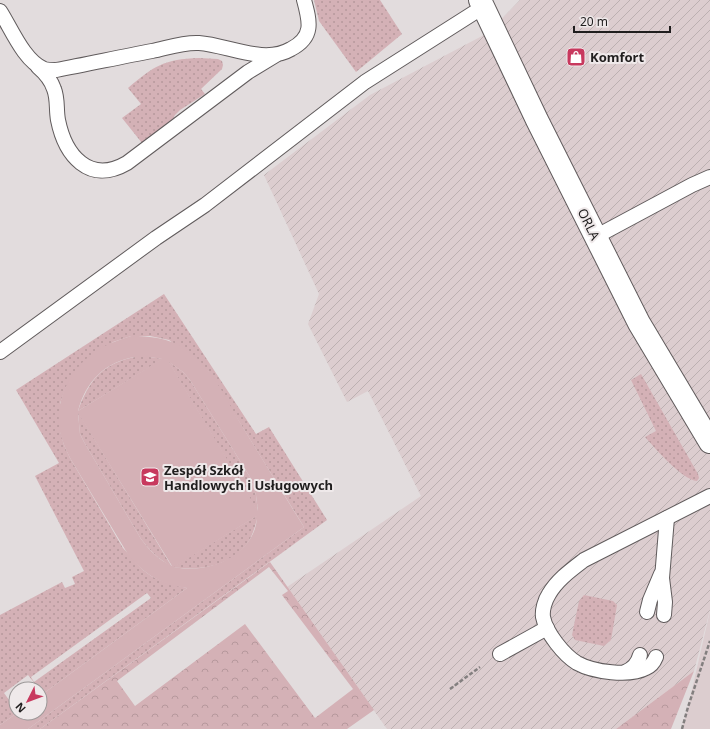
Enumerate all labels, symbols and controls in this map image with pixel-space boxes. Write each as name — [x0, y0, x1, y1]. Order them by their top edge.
scale bar — [574, 8, 670, 34]
text: 20 m — [580, 13, 608, 30]
shop icon: Komfort — [565, 46, 587, 68]
place label: Komfort — [590, 48, 644, 66]
street label: ORLA — [574, 205, 605, 244]
place label: Zespół Szkół Handlowych i Usługowych — [164, 461, 333, 494]
school or university icon: Zespół Szkół Handlowych i Usługowych — [139, 466, 161, 488]
north arrow — [8, 681, 48, 721]
text: N — [12, 700, 29, 716]

